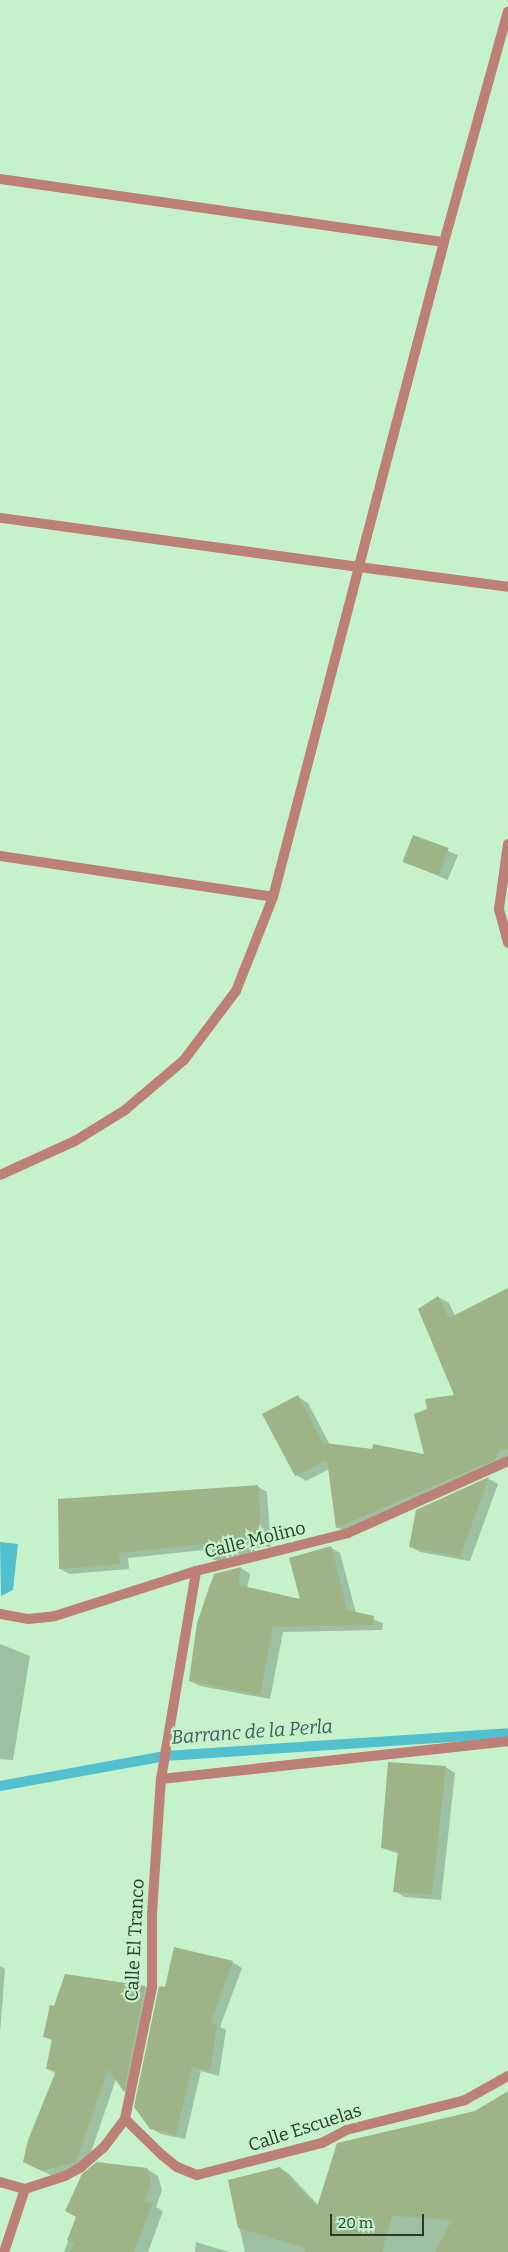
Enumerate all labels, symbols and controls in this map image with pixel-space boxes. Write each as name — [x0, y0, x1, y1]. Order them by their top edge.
street label: Calle Molino — [202, 1517, 308, 1563]
water label: Barranc de la Perla — [170, 1715, 334, 1749]
street label: Calle El Tranco — [121, 1878, 149, 2002]
street label: Calle Escuelas — [246, 2100, 364, 2156]
scale bar — [333, 2204, 427, 2236]
text: 20 m — [338, 2214, 373, 2232]

